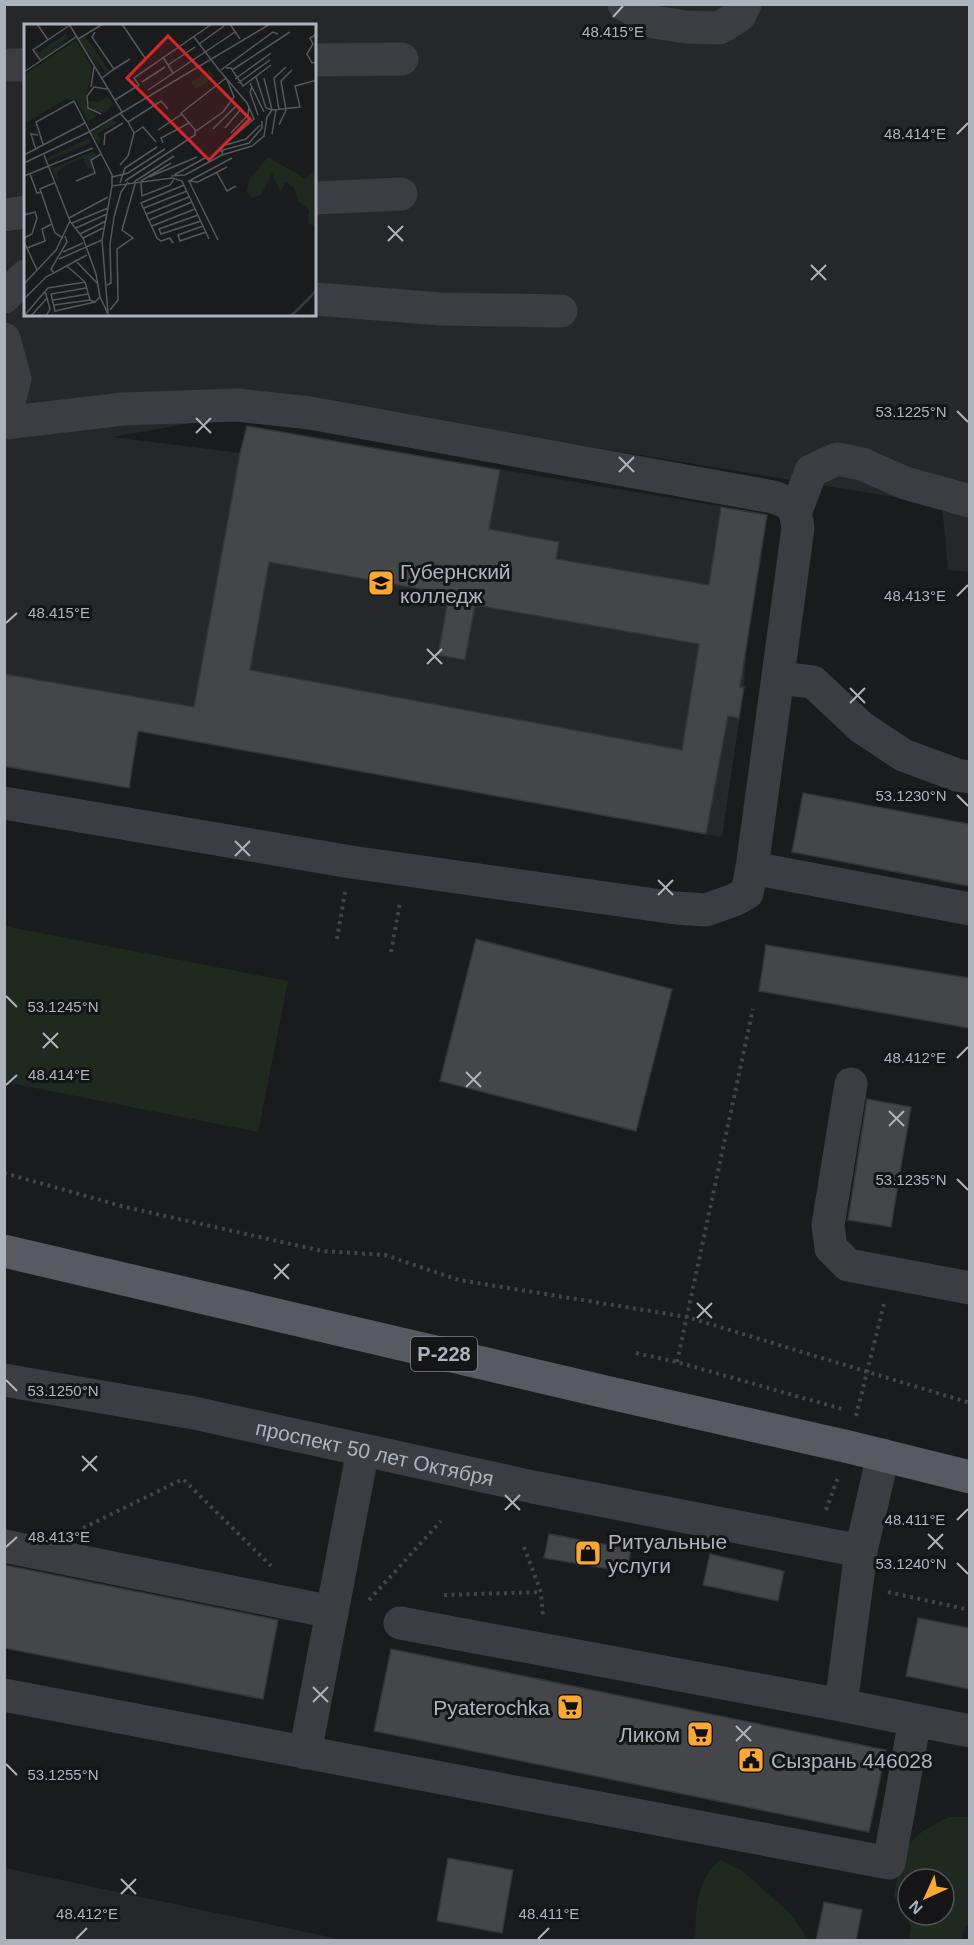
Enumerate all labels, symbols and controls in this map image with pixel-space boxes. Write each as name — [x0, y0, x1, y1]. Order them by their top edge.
text: 48.415°E — [582, 23, 644, 40]
inset map — [24, 24, 316, 316]
text: 48.414°E — [884, 125, 946, 142]
text: 53.1225°N — [875, 403, 947, 420]
place label: Губернский колледж — [400, 560, 511, 607]
school or university icon: Губернский колледж — [366, 568, 396, 598]
text: 48.413°E — [884, 587, 946, 604]
text: 48.415°E — [28, 604, 90, 621]
text: 53.1230°N — [875, 787, 947, 804]
text: 53.1245°N — [27, 998, 99, 1015]
text: 48.412°E — [884, 1049, 946, 1066]
text: 48.414°E — [28, 1066, 90, 1083]
text: 53.1235°N — [875, 1171, 947, 1188]
road number: Р-228 — [411, 1337, 477, 1371]
text: 53.1250°N — [27, 1382, 99, 1399]
street label: проспект 50 лет Октября — [254, 1415, 496, 1490]
text: 48.411°E — [885, 1511, 945, 1528]
text: 48.413°E — [28, 1528, 90, 1545]
place label: Ритуальные услуги — [608, 1530, 727, 1577]
shop icon: Ритуальные услуги — [573, 1538, 603, 1568]
text: 53.1240°N — [875, 1555, 947, 1572]
supermarket icon: Pyaterochka — [555, 1692, 585, 1722]
place label: Pyaterochka — [433, 1696, 550, 1719]
supermarket icon: Ликом — [685, 1719, 715, 1749]
place label: Ликом — [619, 1723, 680, 1746]
public building icon: Сызрань 446028 — [736, 1745, 766, 1775]
place label: Сызрань 446028 — [771, 1749, 933, 1772]
text: 53.1255°N — [27, 1766, 99, 1783]
north arrow — [896, 1867, 956, 1927]
text: N — [906, 1897, 926, 1917]
text: 48.412°E — [56, 1905, 118, 1922]
text: 48.411°E — [519, 1905, 579, 1922]

